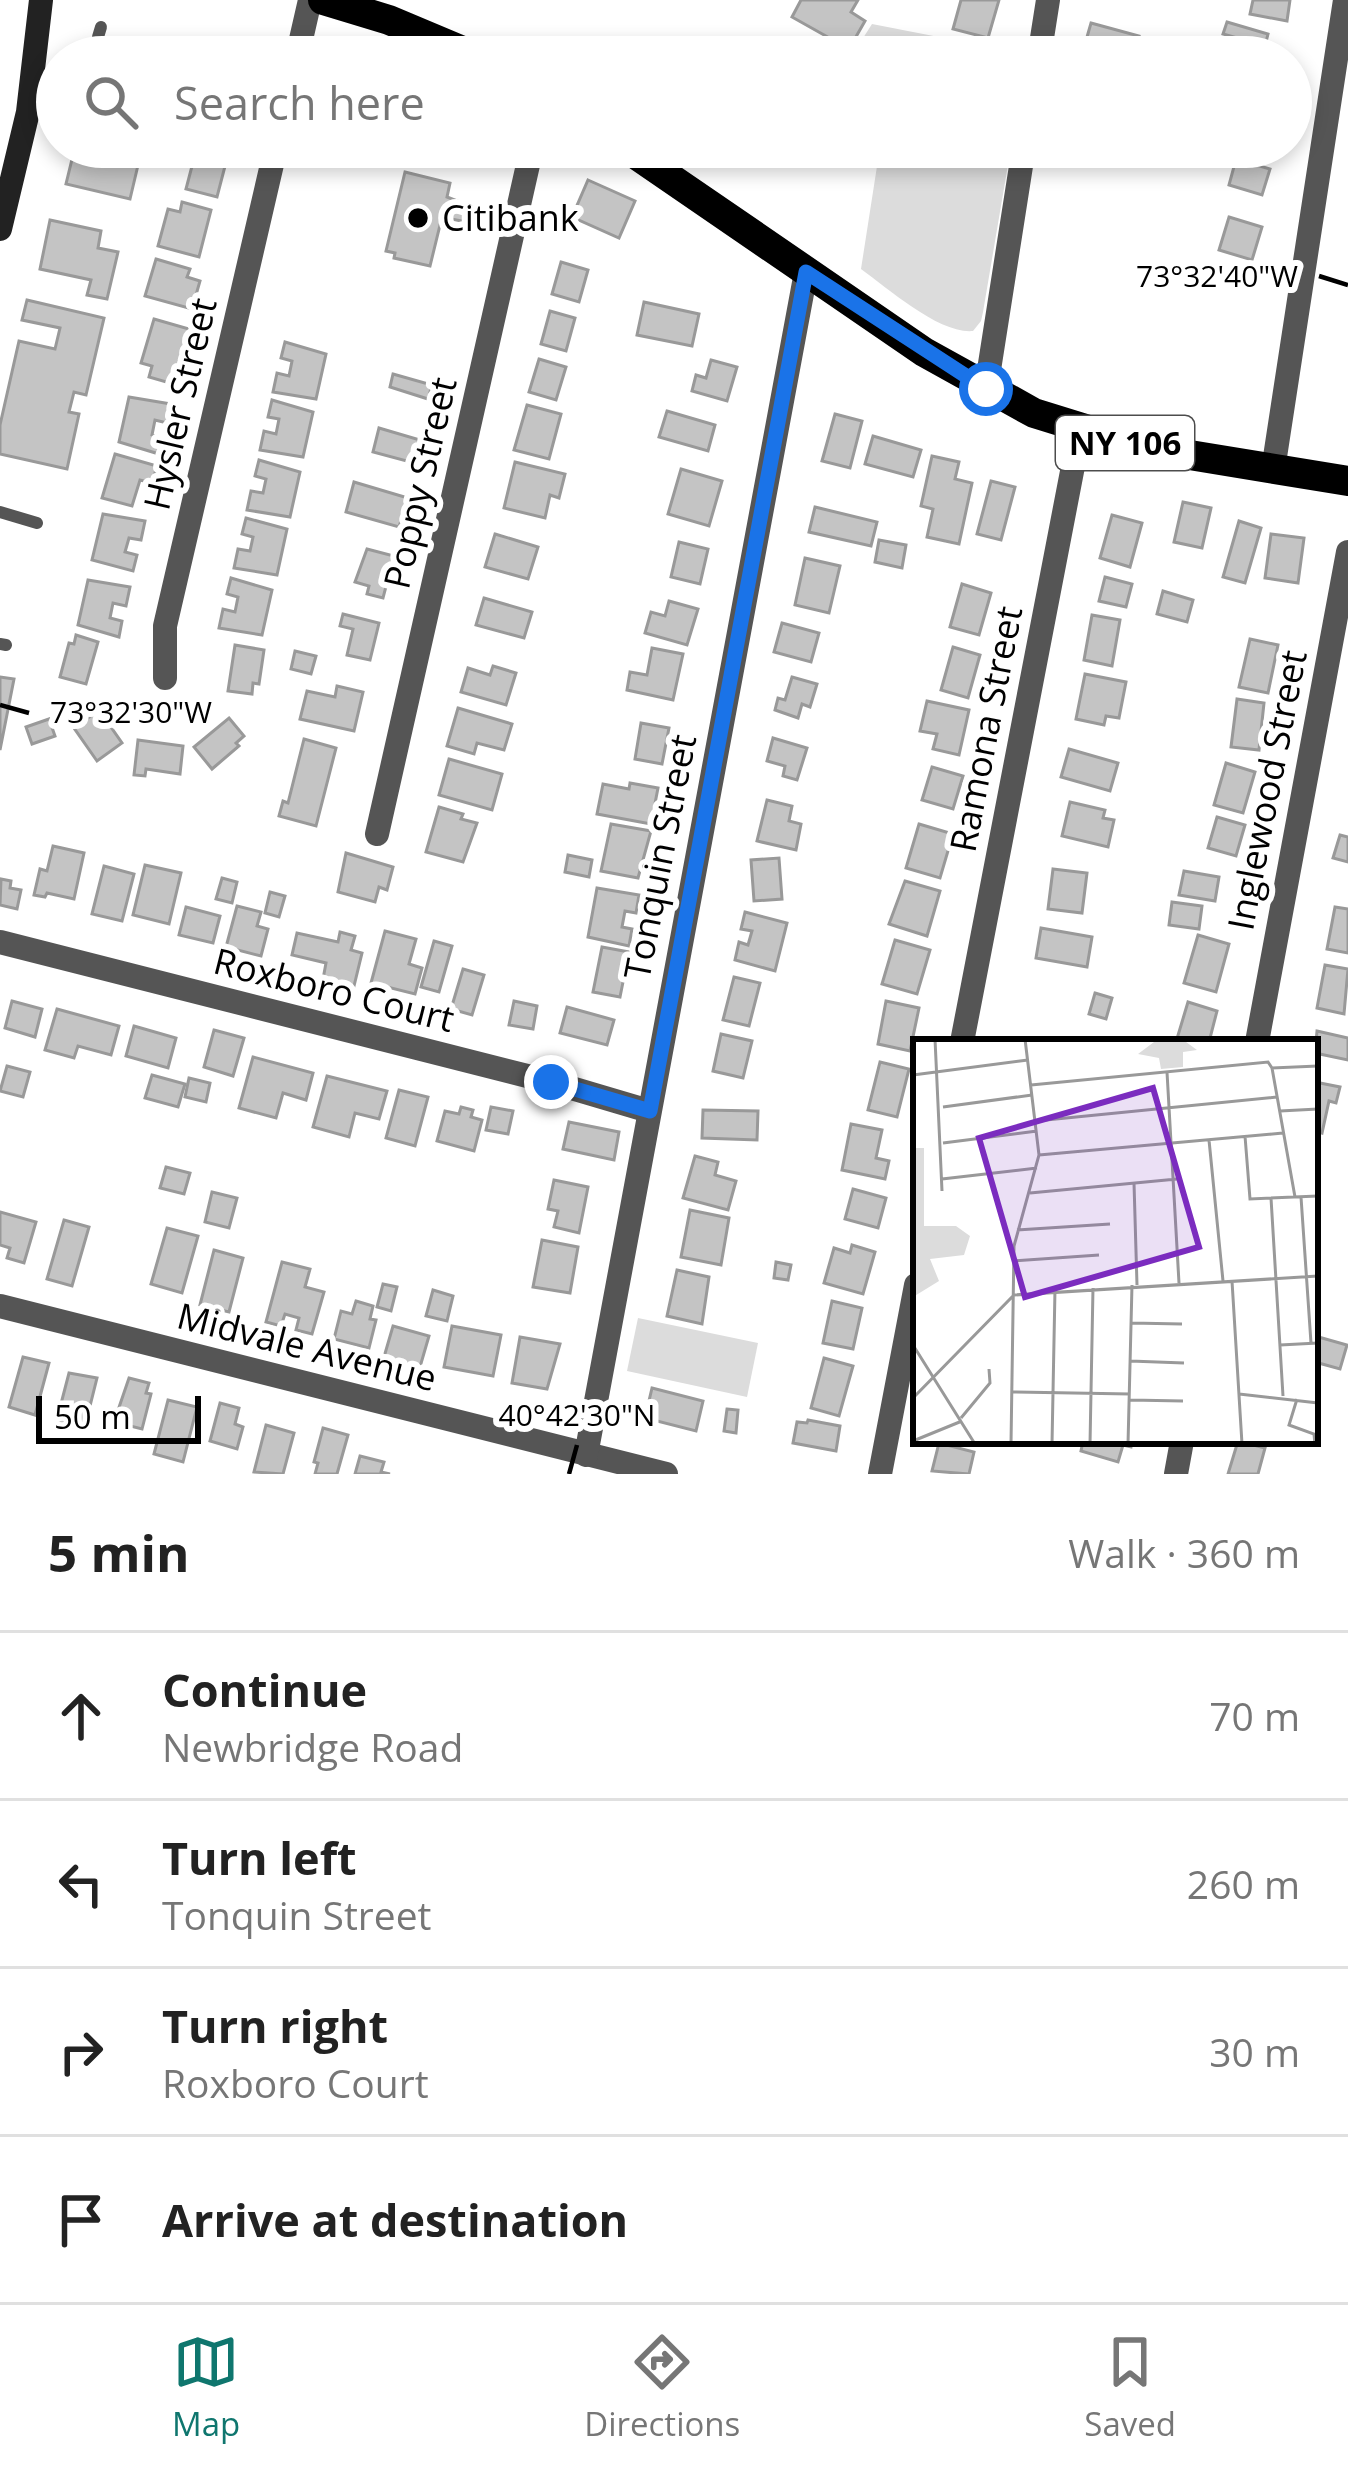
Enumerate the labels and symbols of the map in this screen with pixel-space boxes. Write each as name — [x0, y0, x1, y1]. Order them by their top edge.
place label: Citibank — [442, 193, 579, 242]
marker: Citibank — [405, 205, 431, 231]
text: 73°32'40"W — [1136, 255, 1298, 296]
street label: Hysler Street — [131, 293, 228, 514]
route start — [959, 362, 1013, 416]
street label: Poppy Street — [371, 372, 468, 593]
road number: NY 106 — [1056, 416, 1194, 470]
street label: Ramona Street — [938, 602, 1033, 856]
street label: Inglewood Street — [1215, 646, 1318, 934]
text: 73°32'30"W — [50, 691, 212, 732]
street label: Tonquin Street — [612, 730, 707, 984]
street label: Roxboro Court — [209, 936, 459, 1043]
inset map — [913, 1039, 1318, 1444]
route end — [524, 1055, 578, 1109]
street label: Midvale Avenue — [172, 1291, 442, 1402]
scale bar — [36, 1390, 201, 1443]
text: 40°42'30"N — [499, 1394, 655, 1435]

